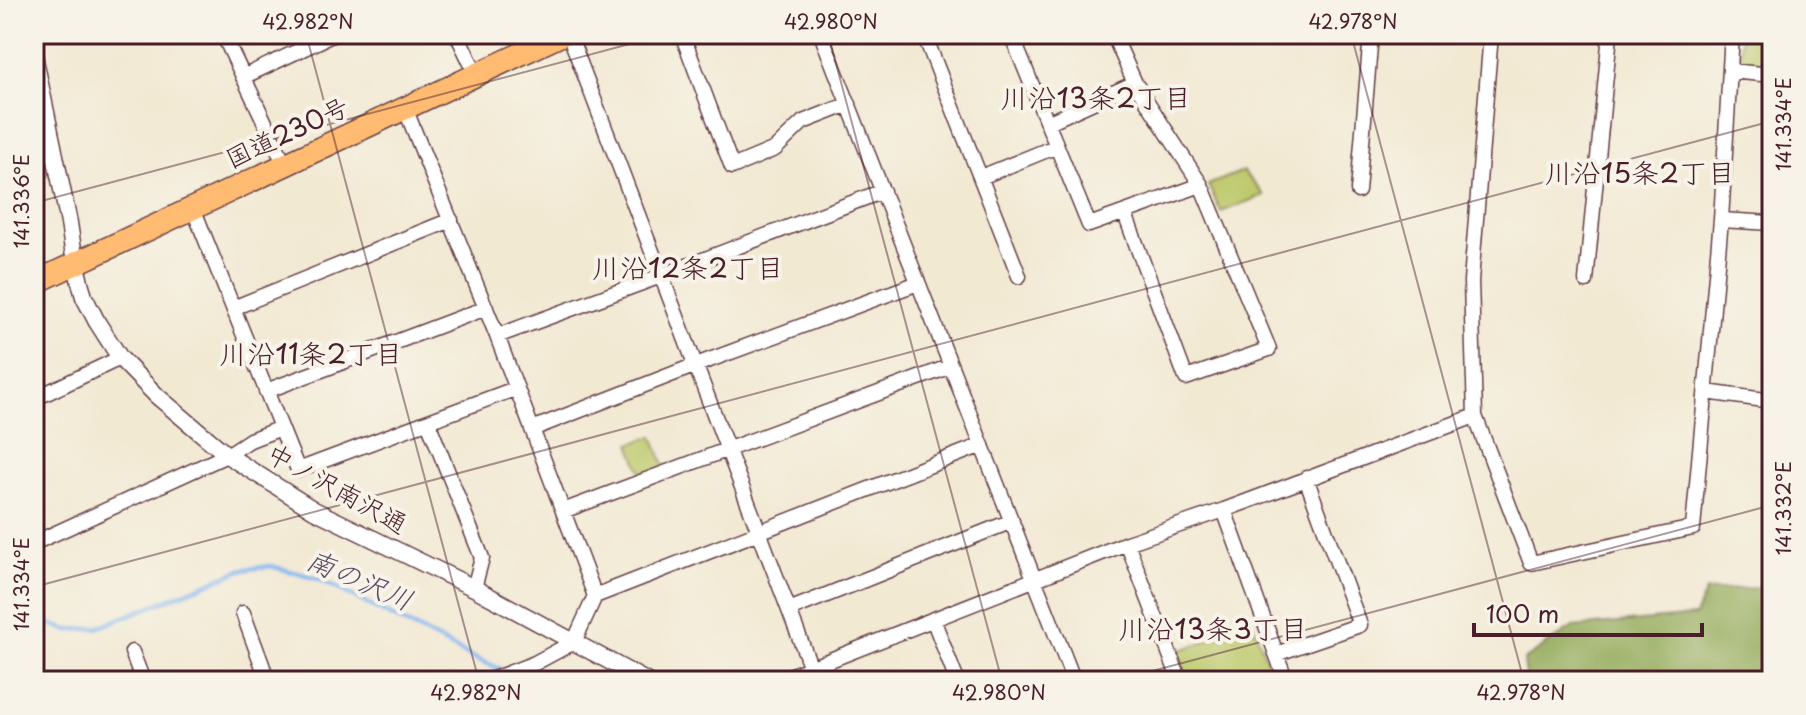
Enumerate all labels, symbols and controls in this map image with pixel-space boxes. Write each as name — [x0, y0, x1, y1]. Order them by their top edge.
text: 42.982°N — [262, 6, 354, 36]
text: 42.980°N — [784, 6, 878, 36]
text: 42.978°N — [1308, 6, 1398, 36]
district label: 川沿13条2丁目 — [1001, 75, 1191, 118]
text: 141.334°E — [1768, 77, 1798, 171]
street label: 国道230号 — [218, 86, 355, 177]
district label: 川沿15条2丁目 — [1545, 150, 1735, 193]
text: 141.336°E — [6, 154, 36, 248]
district label: 川沿12条2丁目 — [592, 245, 784, 288]
district label: 川沿11条2丁目 — [219, 331, 403, 374]
street label: 中ノ沢南沢通 — [260, 433, 415, 543]
text: 141.332°E — [1768, 461, 1798, 555]
text: 141.334°E — [6, 537, 36, 631]
water label: 南の沢川 — [301, 537, 421, 620]
scale bar — [1474, 587, 1702, 637]
text: 100 m — [1486, 595, 1559, 631]
district label: 川沿13条3丁目 — [1118, 606, 1308, 649]
text: 42.982°N — [430, 677, 522, 707]
text: 42.980°N — [952, 677, 1046, 707]
text: 42.978°N — [1476, 677, 1566, 707]

